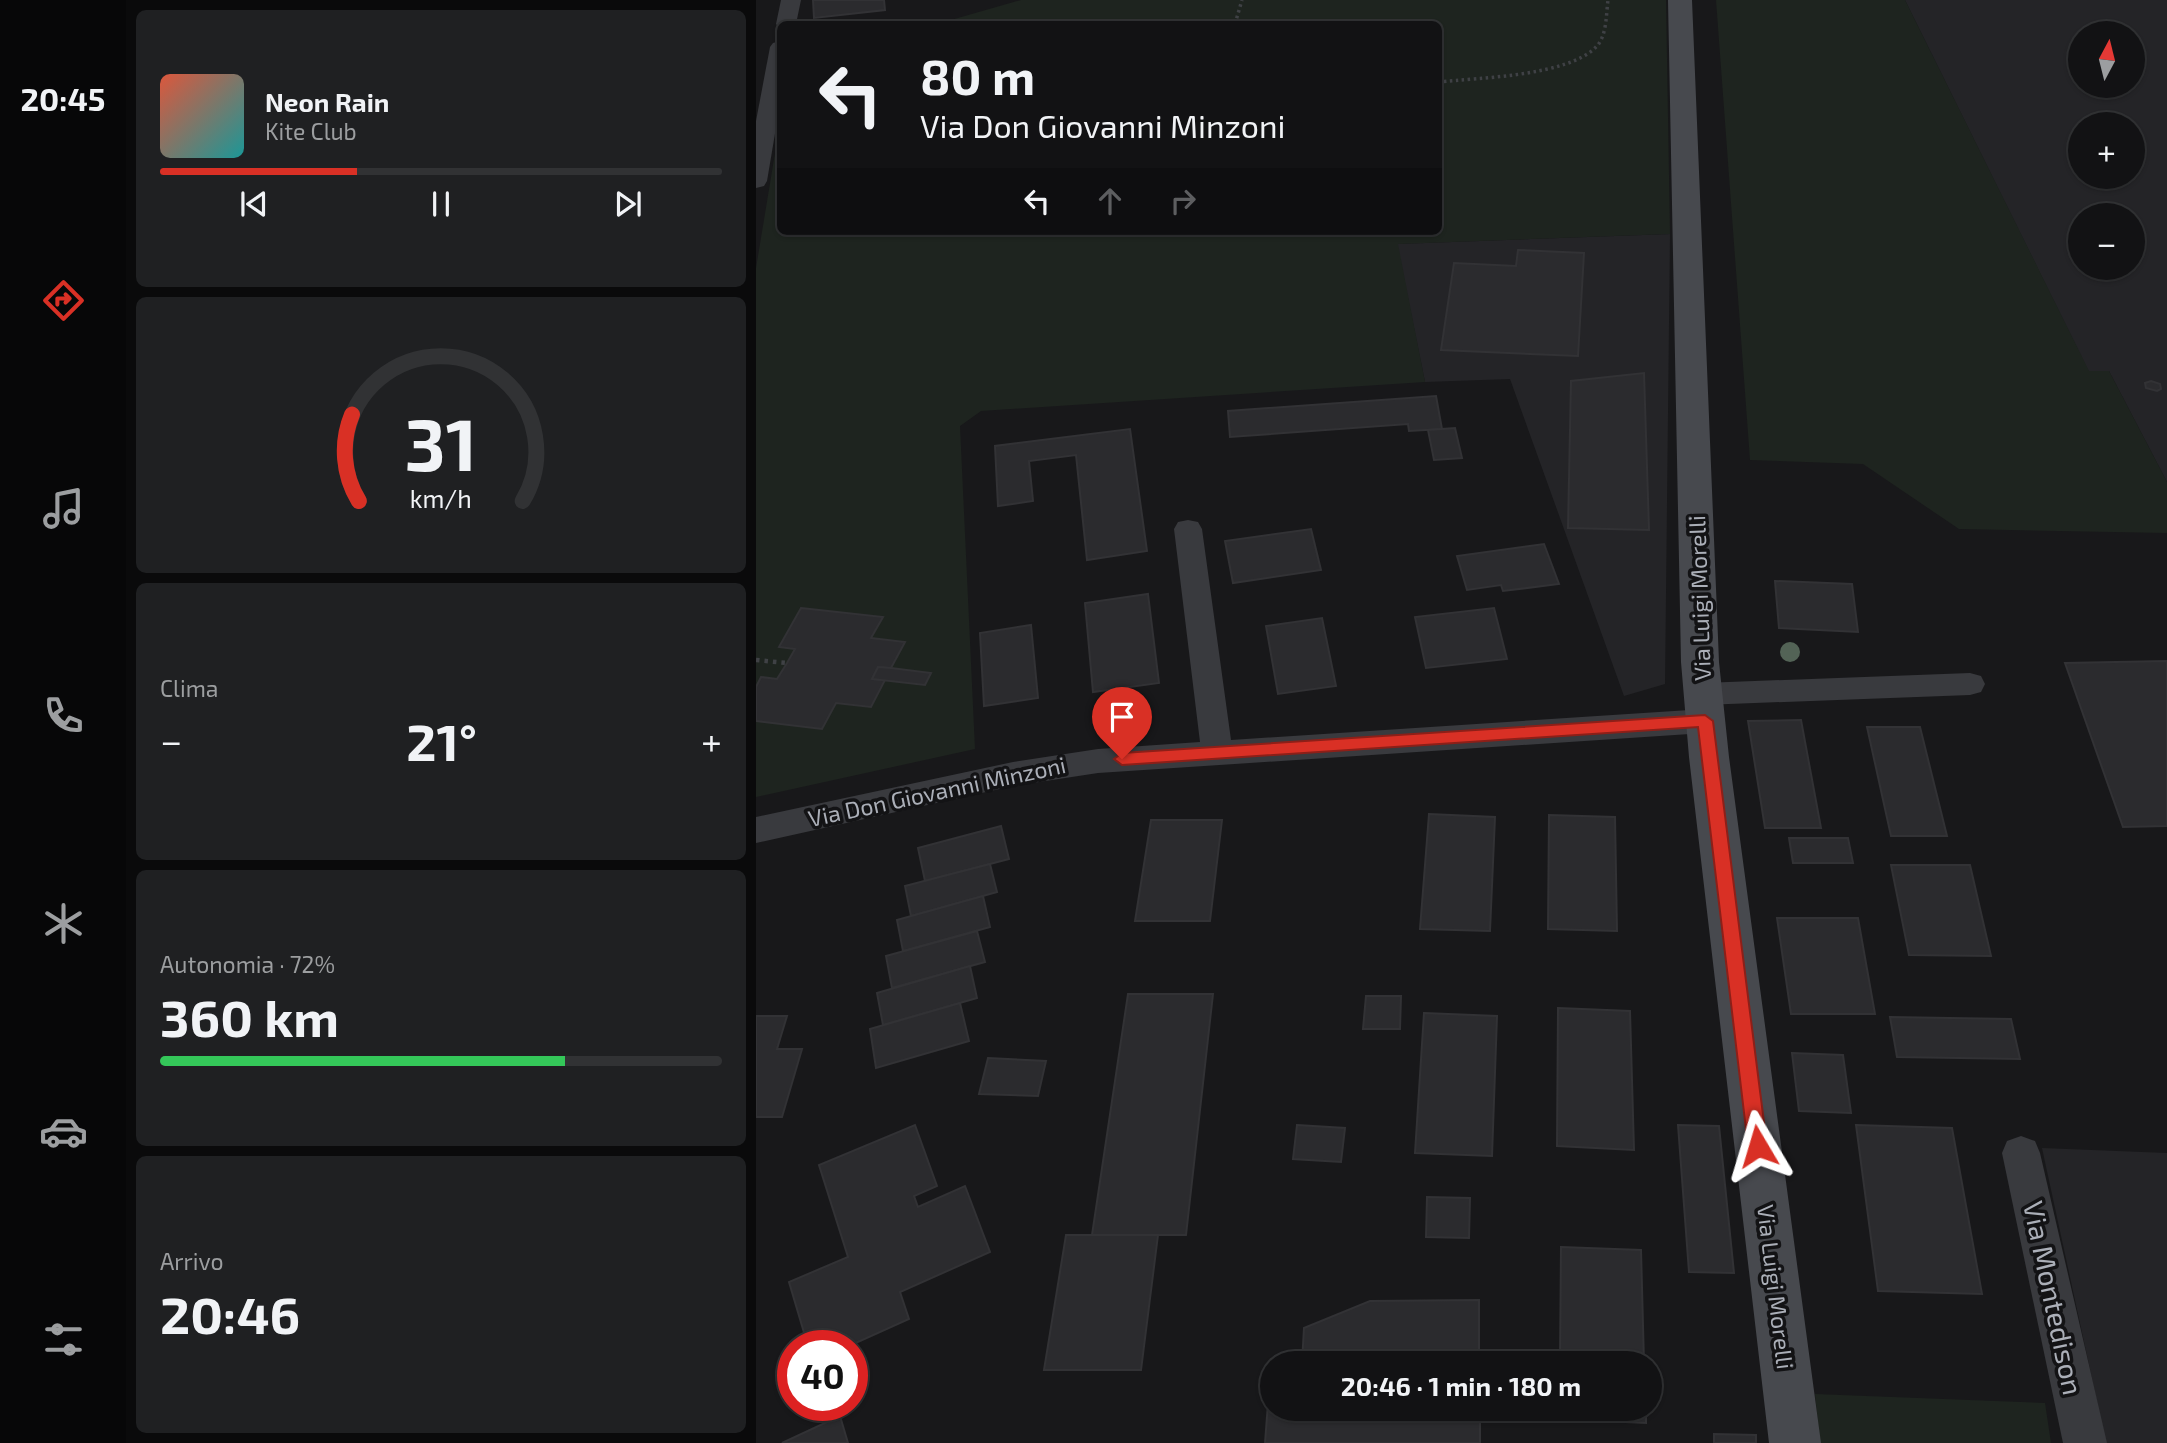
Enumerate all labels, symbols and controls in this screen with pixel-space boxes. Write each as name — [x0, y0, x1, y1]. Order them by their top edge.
north arrow — [2068, 21, 2146, 98]
map controls — [2068, 21, 2145, 280]
text: 80 m — [920, 46, 1035, 105]
icon: left — [805, 49, 896, 140]
text: 20:45 — [20, 79, 106, 117]
text: Neon Rain — [265, 86, 389, 117]
text: Via Don Giovanni Minzoni — [920, 106, 1286, 144]
button: + — [2068, 112, 2145, 189]
text: Kite Club — [265, 117, 357, 145]
icon: left — [1018, 182, 1056, 220]
icon: ahead — [1091, 182, 1129, 220]
icon: right — [1164, 182, 1202, 220]
icon: previous — [235, 185, 273, 223]
icon: pause — [422, 185, 460, 223]
icon: next — [609, 185, 647, 223]
button: − — [2068, 203, 2145, 280]
icon: directions — [39, 276, 88, 325]
text: 31 — [405, 398, 477, 486]
text: km/h — [410, 483, 472, 513]
icon: music — [39, 484, 88, 533]
street label: Via Luigi Morelli — [1682, 515, 1716, 681]
text: Clima — [160, 674, 218, 702]
pin — [1092, 687, 1152, 759]
icon: phone — [39, 691, 88, 740]
icon: arrive — [1103, 698, 1141, 736]
text: 21° — [406, 709, 477, 771]
text: − — [160, 717, 182, 763]
text: + — [701, 717, 722, 763]
street label: Via Don Giovanni Minzoni — [805, 750, 1068, 832]
icon: climate — [39, 899, 88, 948]
text: Autonomia · 72% — [160, 950, 335, 978]
text: 360 km — [160, 985, 339, 1047]
icon: car — [39, 1107, 88, 1156]
position arrow — [1721, 1109, 1795, 1183]
street label: Via Montedison — [2017, 1198, 2091, 1398]
street label: Via Luigi Morelli — [1752, 1203, 1800, 1371]
text: Arrivo — [160, 1247, 224, 1275]
text: 20:46 — [160, 1282, 300, 1344]
icon: filters — [39, 1315, 88, 1364]
speed limit sign: 40 — [777, 1330, 868, 1421]
text: 20:46 · 1 min · 180 m — [1341, 1370, 1581, 1401]

